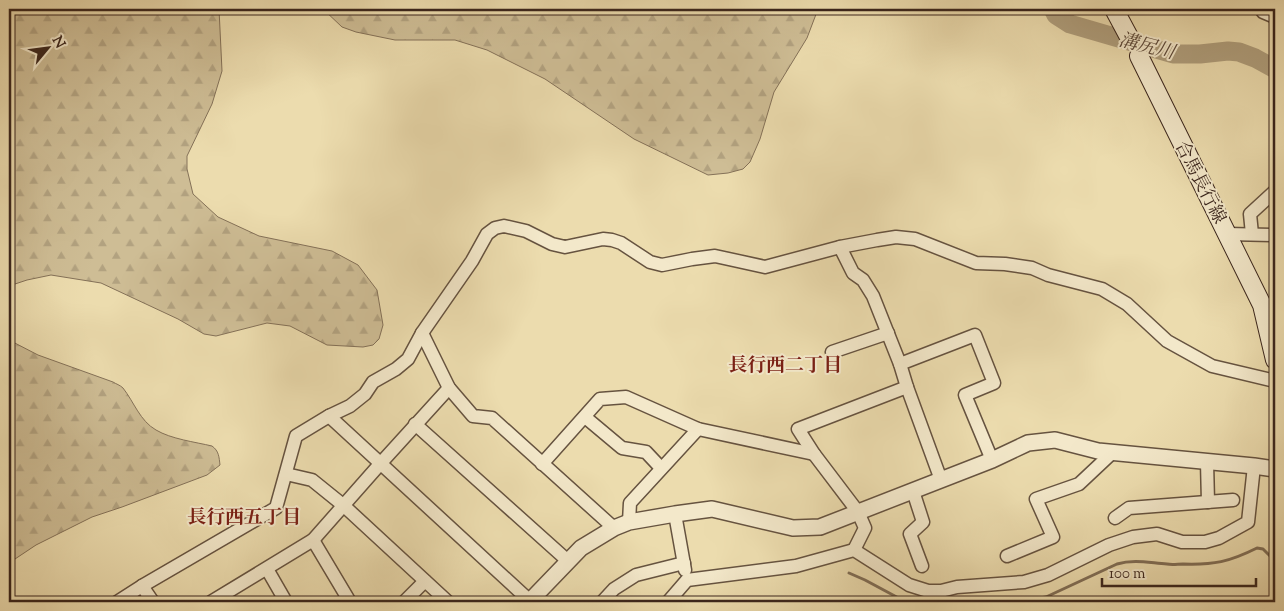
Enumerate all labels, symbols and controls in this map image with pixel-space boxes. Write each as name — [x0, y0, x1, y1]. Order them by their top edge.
north arrow — [22, 22, 72, 72]
water label: 溝尻川 — [1115, 27, 1179, 68]
text: N — [46, 33, 69, 52]
street label: 合馬長行線 — [1167, 137, 1231, 229]
district label: 長行西二丁目 — [728, 353, 842, 380]
district label: 長行西五丁目 — [187, 505, 301, 532]
scale bar — [1102, 556, 1255, 588]
text: 100 m — [1109, 564, 1146, 585]

